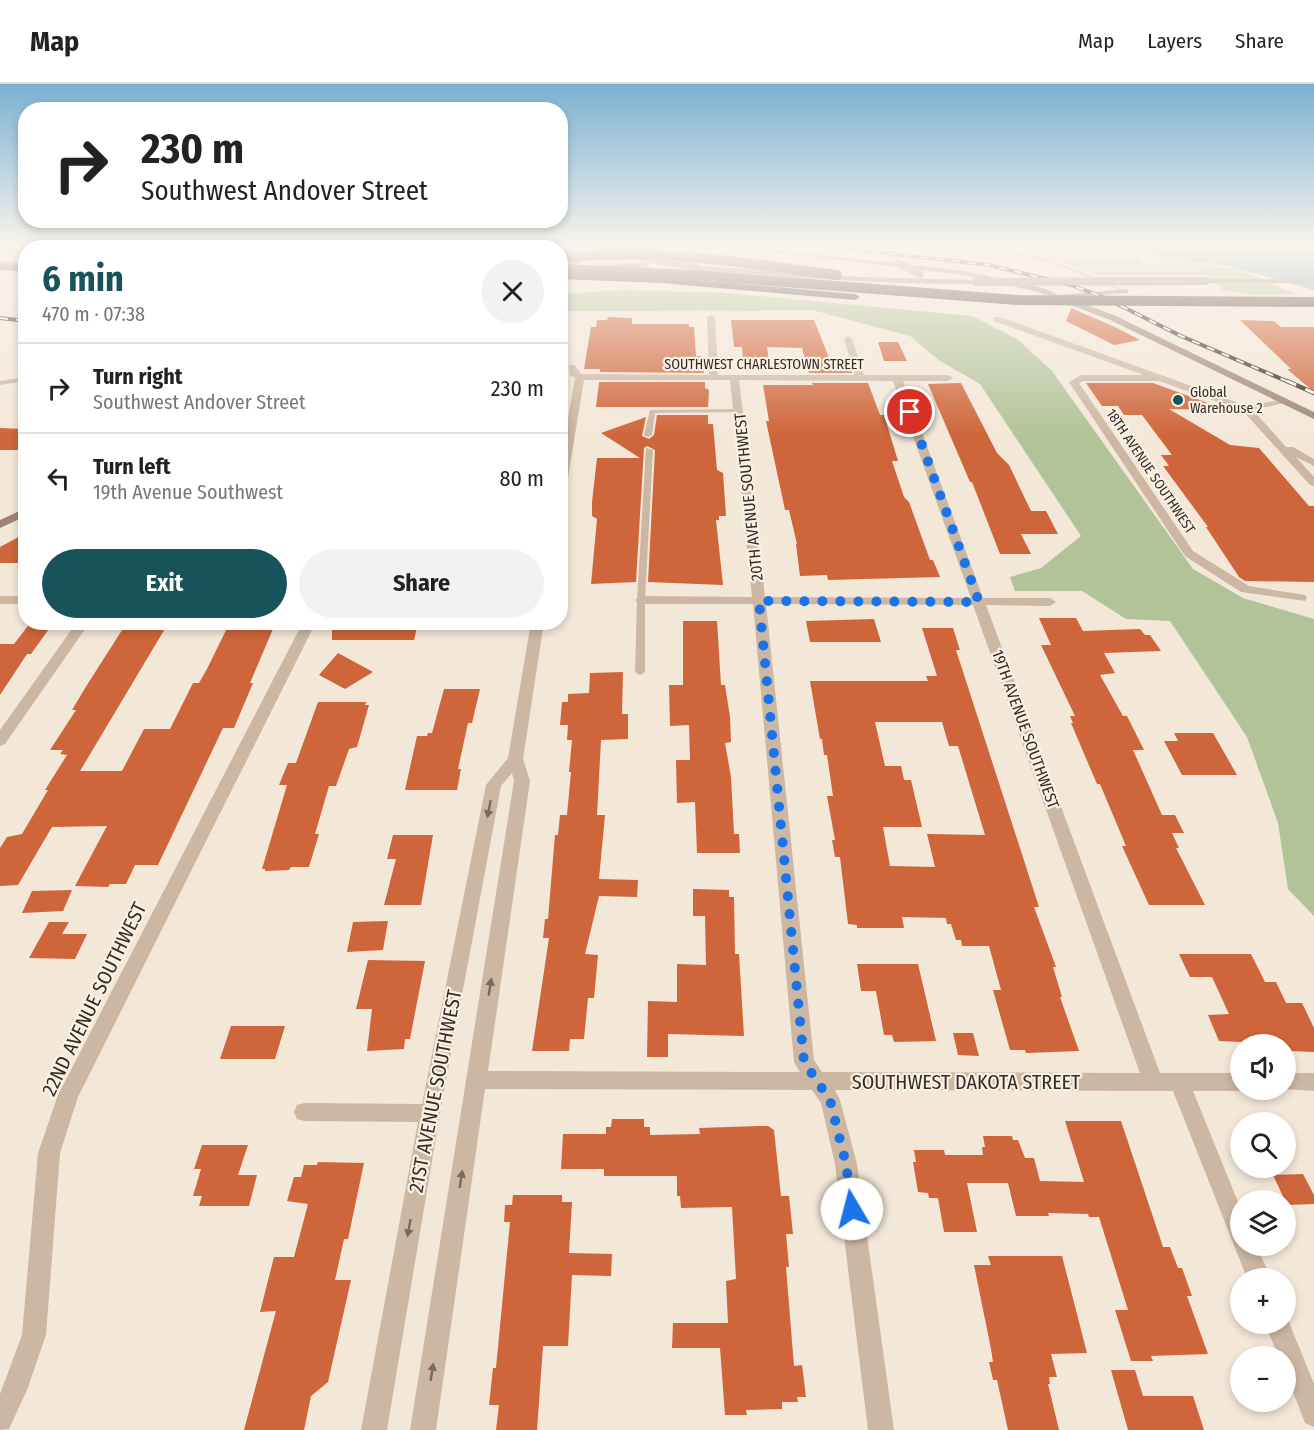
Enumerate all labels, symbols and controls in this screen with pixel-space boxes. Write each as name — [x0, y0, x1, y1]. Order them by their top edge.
text: Map — [30, 25, 79, 58]
text: Map — [1078, 28, 1114, 54]
text: Layers — [1147, 28, 1202, 54]
text: Share — [1235, 28, 1284, 54]
text: 230 m — [141, 124, 244, 174]
icon: right — [42, 126, 120, 204]
text: Southwest Andover Street — [141, 175, 428, 207]
text: 6 min — [42, 257, 124, 301]
button: close — [481, 260, 544, 323]
text: 470 m · 07:38 — [42, 302, 145, 326]
street label: SOUTHWEST CHARLESTOWN STREET — [664, 356, 864, 373]
text: Turn right — [93, 363, 182, 390]
icon: right — [42, 372, 75, 405]
text: 230 m — [491, 375, 544, 402]
place label: Global Warehouse 2 — [1190, 384, 1263, 417]
pin — [884, 386, 935, 437]
text: Southwest Andover Street — [93, 390, 306, 414]
marker: Global Warehouse 2 — [1171, 393, 1185, 407]
icon: arrive — [893, 395, 926, 428]
street label: 18TH AVENUE SOUTHWEST — [1102, 406, 1199, 537]
street label: 20TH AVENUE SOUTHWEST — [730, 411, 767, 582]
text: Turn left — [93, 453, 171, 480]
icon: left — [42, 462, 75, 495]
text: 80 m — [499, 465, 544, 492]
text: 19th Avenue Southwest — [93, 480, 283, 504]
button: Exit — [42, 549, 287, 618]
button: Share — [299, 549, 544, 618]
street label: 19TH AVENUE SOUTHWEST — [988, 647, 1063, 812]
one-way arrow — [484, 800, 493, 819]
street label: 22ND AVENUE SOUTHWEST — [37, 898, 152, 1100]
one-way arrow — [486, 977, 495, 996]
street label: 21ST AVENUE SOUTHWEST — [404, 987, 467, 1194]
map controls — [1230, 1034, 1296, 1412]
button: sound — [1230, 1034, 1296, 1100]
street label: SOUTHWEST DAKOTA STREET — [852, 1070, 1081, 1094]
button: search — [1230, 1112, 1296, 1178]
one-way arrow — [456, 1170, 465, 1189]
position arrow — [820, 1177, 884, 1241]
button: layers — [1230, 1190, 1296, 1256]
one-way arrow — [404, 1219, 413, 1238]
button: + — [1230, 1268, 1296, 1334]
button: − — [1230, 1346, 1296, 1412]
one-way arrow — [427, 1363, 436, 1382]

